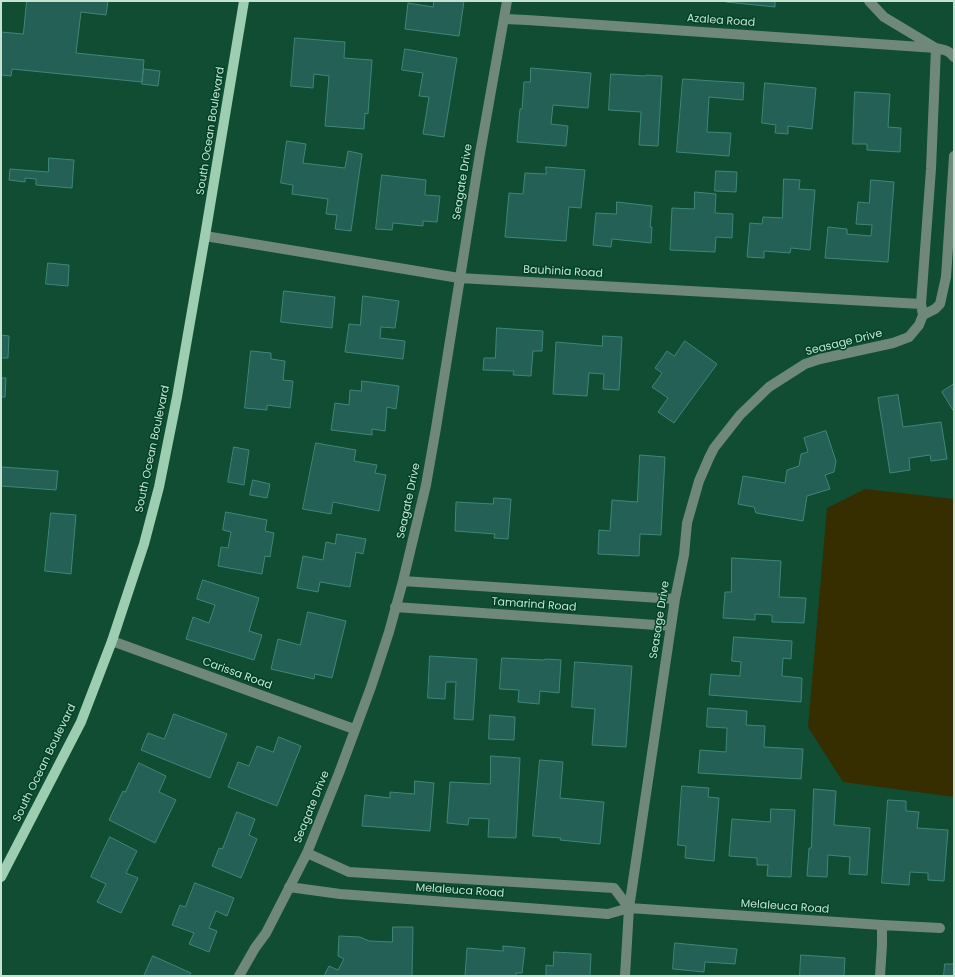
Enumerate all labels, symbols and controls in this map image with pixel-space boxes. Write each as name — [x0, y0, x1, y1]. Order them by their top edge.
street label: Azalea Road — [686, 12, 756, 30]
street label: South Ocean Boulevard — [194, 66, 228, 196]
street label: Seagate Drive — [450, 143, 476, 221]
street label: Bauhinia Road — [523, 263, 603, 281]
street label: Seasage Drive — [804, 327, 884, 359]
street label: South Ocean Boulevard — [133, 384, 173, 514]
street label: Seagate Drive — [395, 462, 423, 540]
street label: Seasage Drive — [647, 580, 673, 660]
street label: Tamarind Road — [491, 595, 577, 615]
street label: Carissa Road — [200, 655, 274, 693]
street label: South Ocean Boulevard — [11, 702, 79, 824]
street label: Seagate Drive — [291, 769, 333, 845]
street label: Melaleuca Road — [415, 881, 505, 901]
street label: Melaleuca Road — [740, 897, 830, 917]

